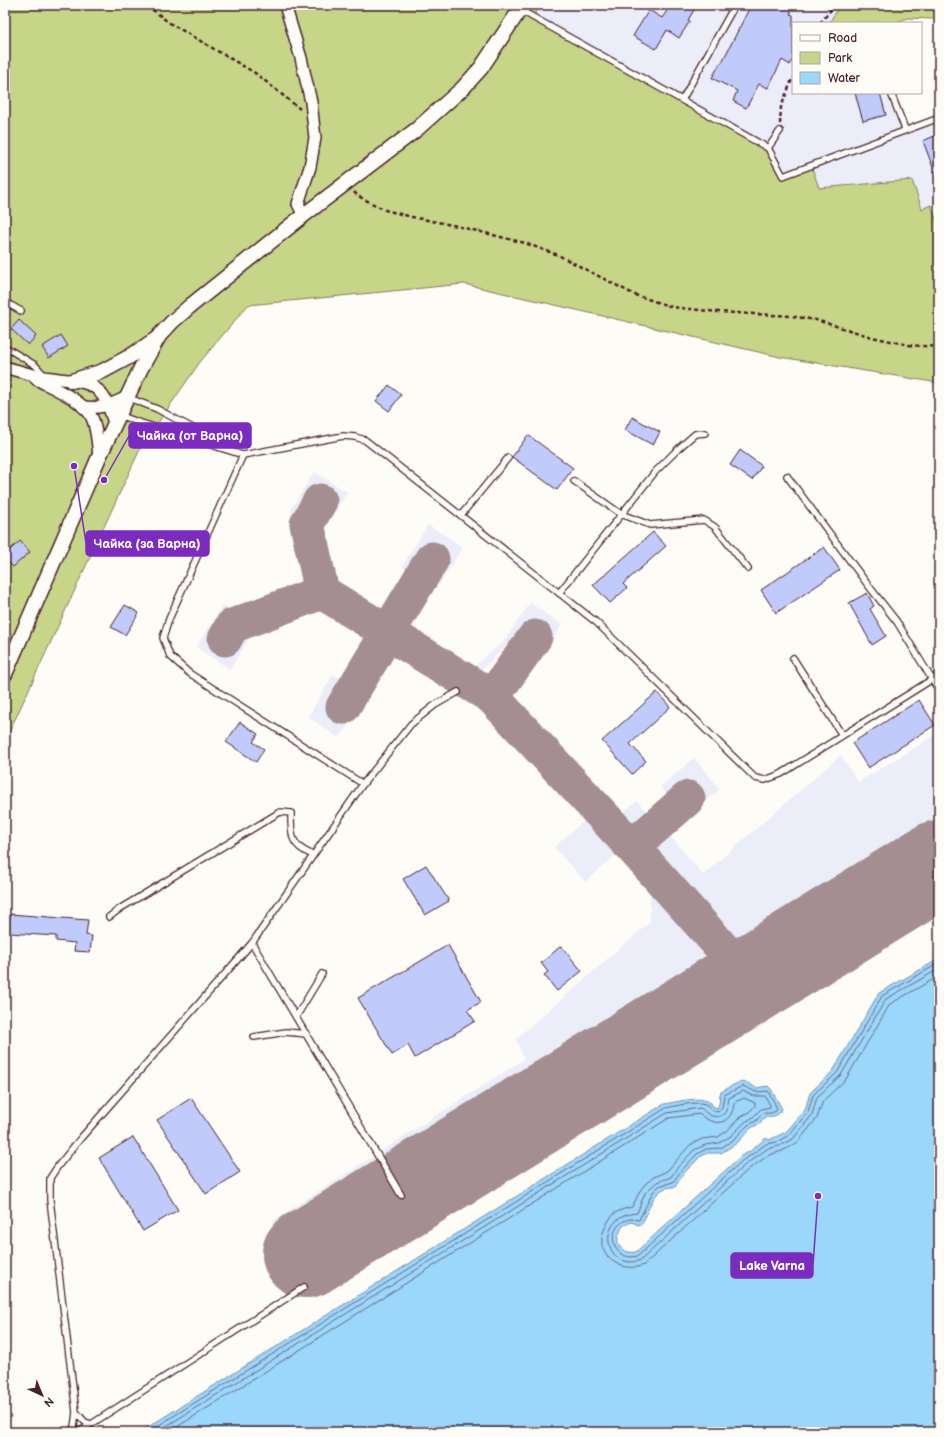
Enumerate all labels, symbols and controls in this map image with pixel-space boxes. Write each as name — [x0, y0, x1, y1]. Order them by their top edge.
legend — [792, 22, 922, 94]
text: Road — [828, 31, 857, 46]
text: Park — [828, 51, 852, 66]
text: Water — [828, 71, 860, 86]
callout: Чайка (от Варна) — [129, 423, 251, 448]
text: Чайка (от Варна) — [137, 428, 243, 444]
callout: Чайка (за Варна) — [86, 531, 209, 556]
text: Чайка (за Варна) — [94, 536, 200, 552]
callout: Lake Varna — [731, 1253, 813, 1278]
text: Lake Varna — [739, 1258, 805, 1274]
north arrow — [22, 1375, 62, 1415]
text: N — [41, 1394, 56, 1409]

